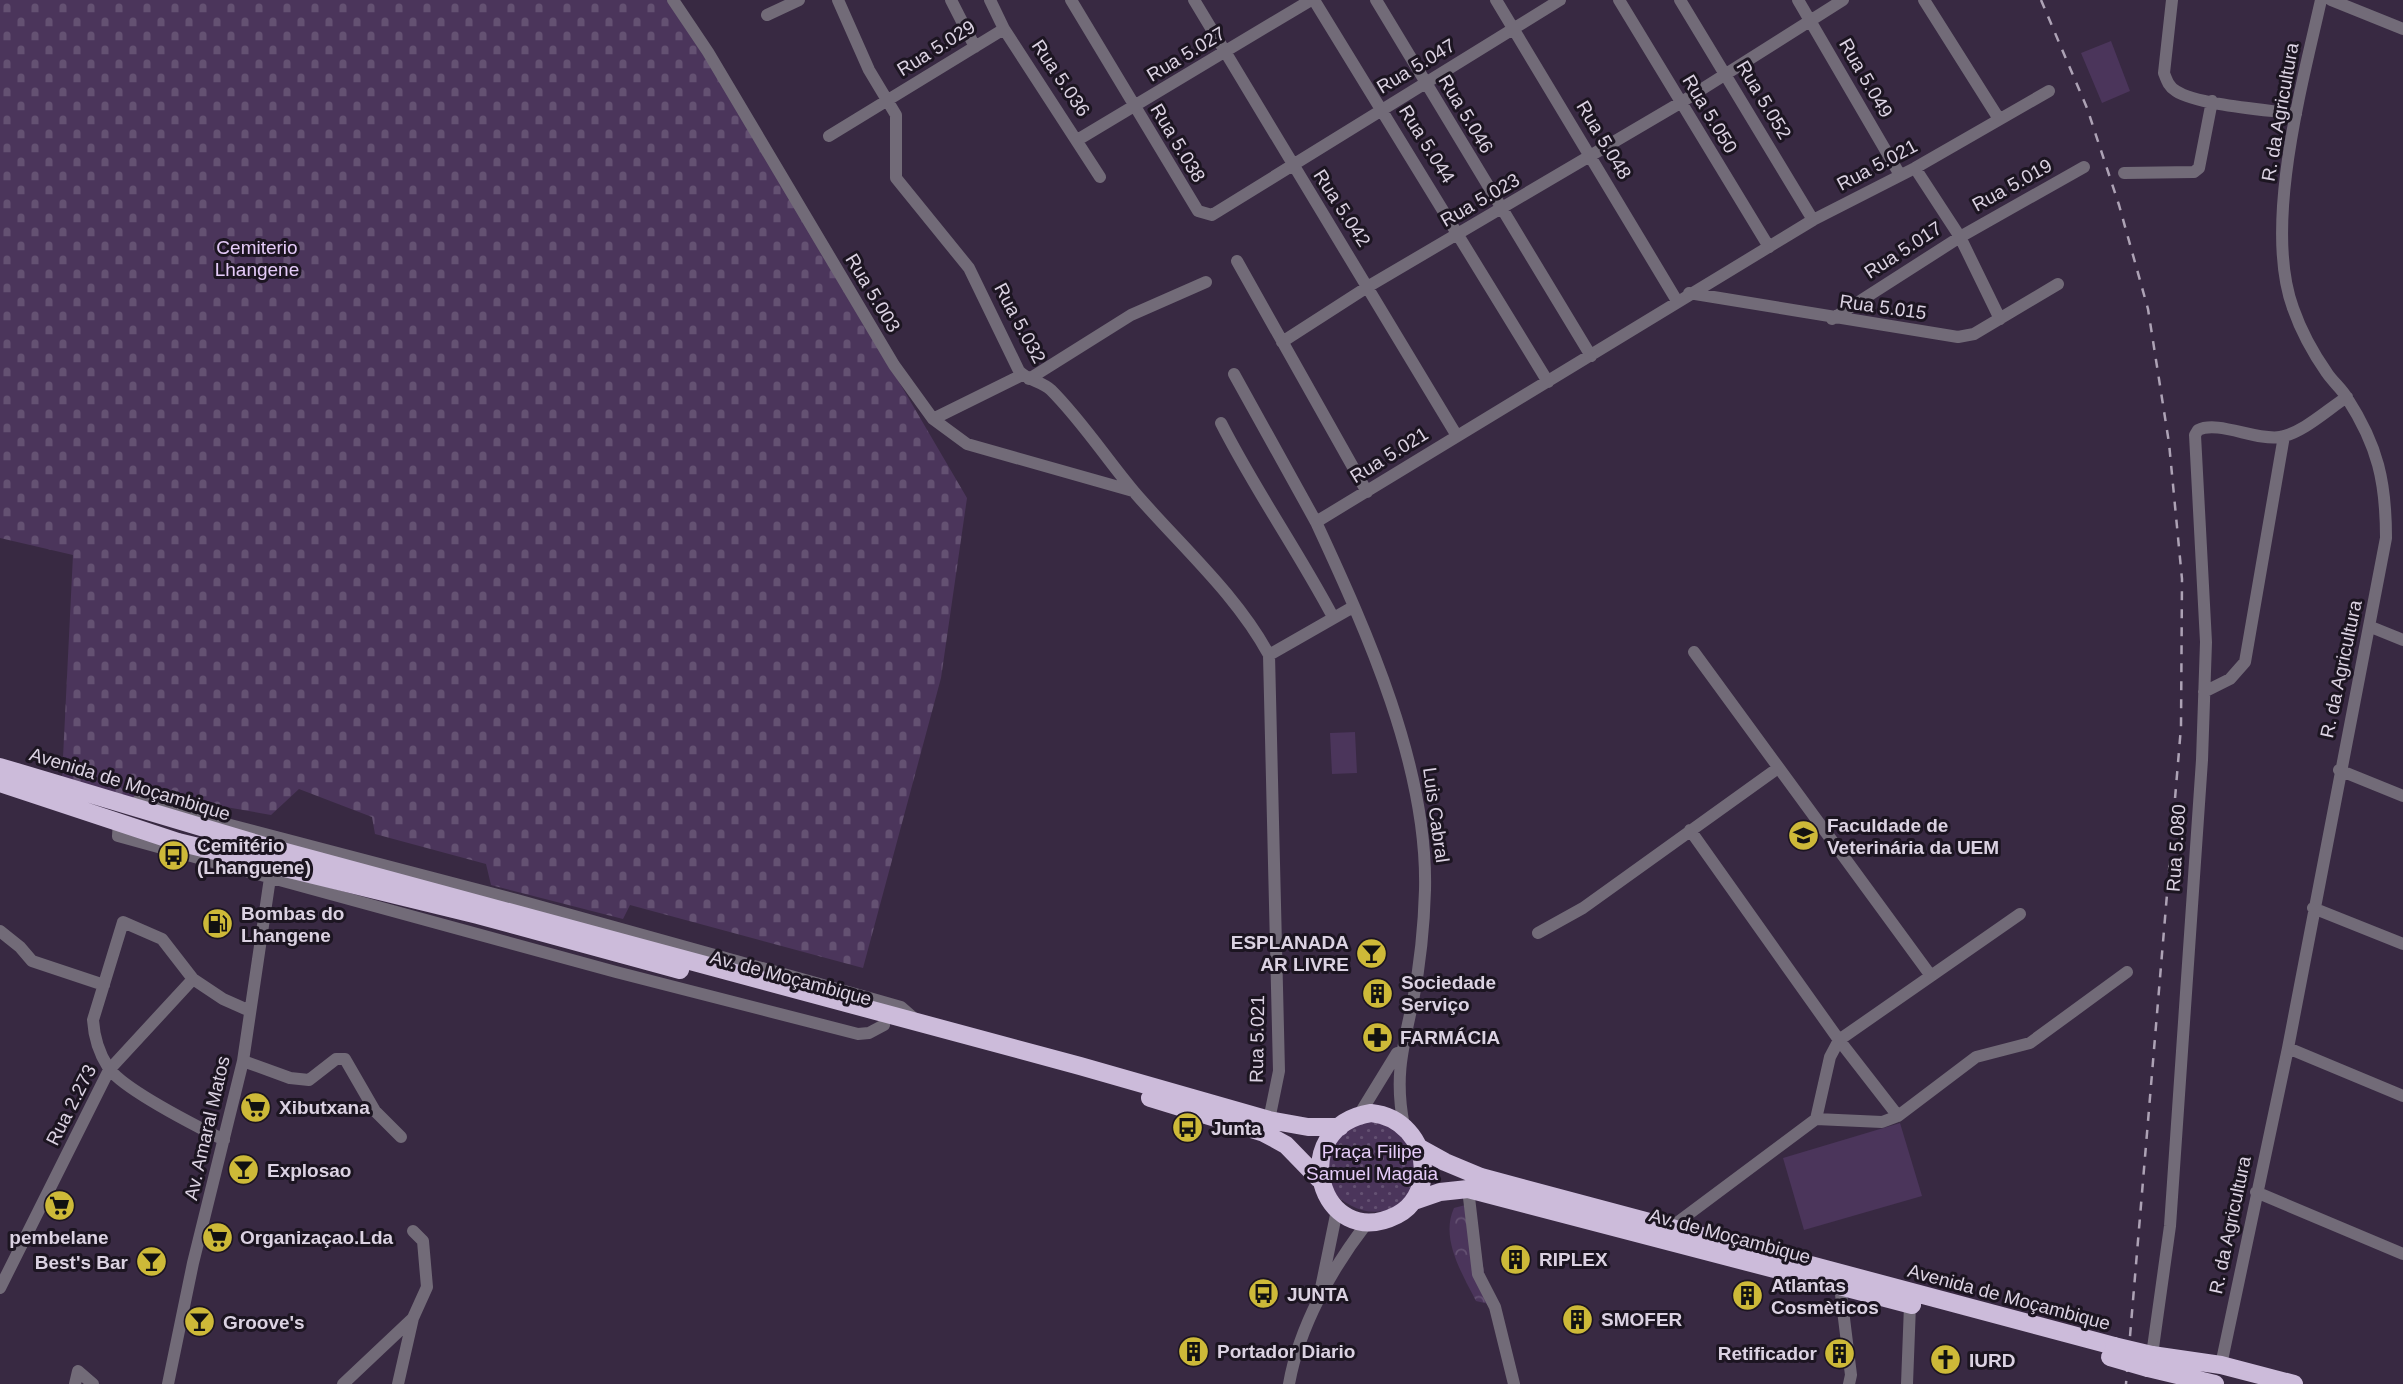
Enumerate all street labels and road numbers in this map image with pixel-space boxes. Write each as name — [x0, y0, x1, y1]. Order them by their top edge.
street label: Rua 5.029 — [893, 16, 979, 80]
street label: Rua 5.027 — [1143, 22, 1229, 86]
street label: Rua 5.047 — [1373, 34, 1459, 98]
street label: Rua 5.049 — [1835, 35, 1897, 121]
street label: Rua 5.036 — [1028, 36, 1094, 120]
street label: R. da Agricultura — [2257, 41, 2303, 183]
street label: Rua 5.052 — [1732, 57, 1796, 143]
street label: Rua 5.046 — [1434, 71, 1498, 157]
street label: Rua 5.050 — [1678, 71, 1742, 157]
street label: Rua 5.048 — [1572, 97, 1636, 183]
street label: Rua 5.038 — [1146, 100, 1210, 186]
street label: Rua 5.044 — [1395, 101, 1459, 187]
street label: Rua 5.021 — [1833, 135, 1921, 195]
street label: Rua 5.019 — [1969, 155, 2055, 215]
street label: Rua 5.042 — [1309, 166, 1375, 250]
street label: Rua 5.023 — [1437, 169, 1523, 231]
street label: Rua 5.017 — [1861, 217, 1945, 283]
street label: Rua 5.003 — [841, 250, 905, 336]
street label: Rua 5.032 — [990, 279, 1050, 367]
street label: Rua 5.015 — [1838, 291, 1928, 323]
street label: Rua 5.021 — [1346, 423, 1432, 487]
street label: R. da Agricultura — [2316, 598, 2366, 740]
street label: Avenida de Moçambique — [27, 743, 233, 825]
street label: Luis Cabral — [1419, 766, 1453, 864]
street label: Rua 5.080 — [2162, 804, 2190, 892]
street label: Av. de Moçambique — [708, 946, 874, 1010]
street label: Rua 5.021 — [1246, 995, 1268, 1083]
street label: Av. Amaral Matos — [180, 1054, 234, 1202]
street label: Rua 2.273 — [42, 1061, 100, 1149]
street label: R. da Agricultura — [2205, 1154, 2255, 1296]
street label: Av. de Moçambique — [1647, 1204, 1813, 1268]
street label: Avenida de Moçambique — [1905, 1260, 2113, 1334]

